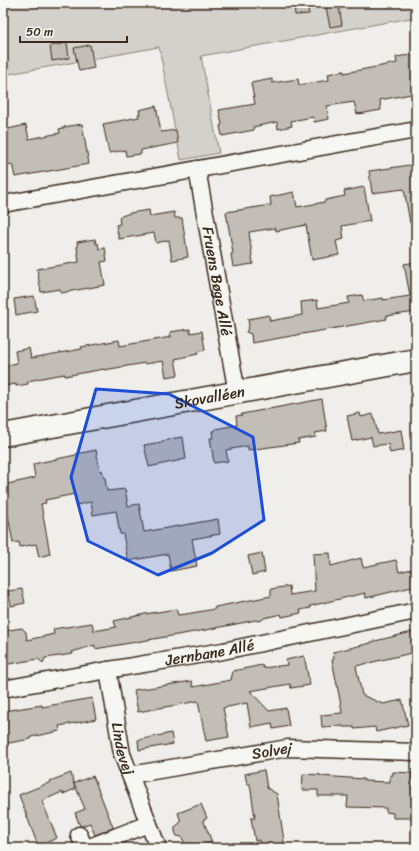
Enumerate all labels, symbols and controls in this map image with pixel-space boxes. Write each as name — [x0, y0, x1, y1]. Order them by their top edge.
scale bar — [20, 18, 127, 44]
text: 50 m — [26, 21, 53, 43]
street label: Fruens Bøge Allé — [195, 224, 240, 338]
street label: Skovalléen — [172, 378, 247, 417]
street label: Jernbane Allé — [162, 632, 257, 673]
street label: Lindevej — [104, 720, 142, 779]
street label: Solvej — [250, 735, 293, 767]

